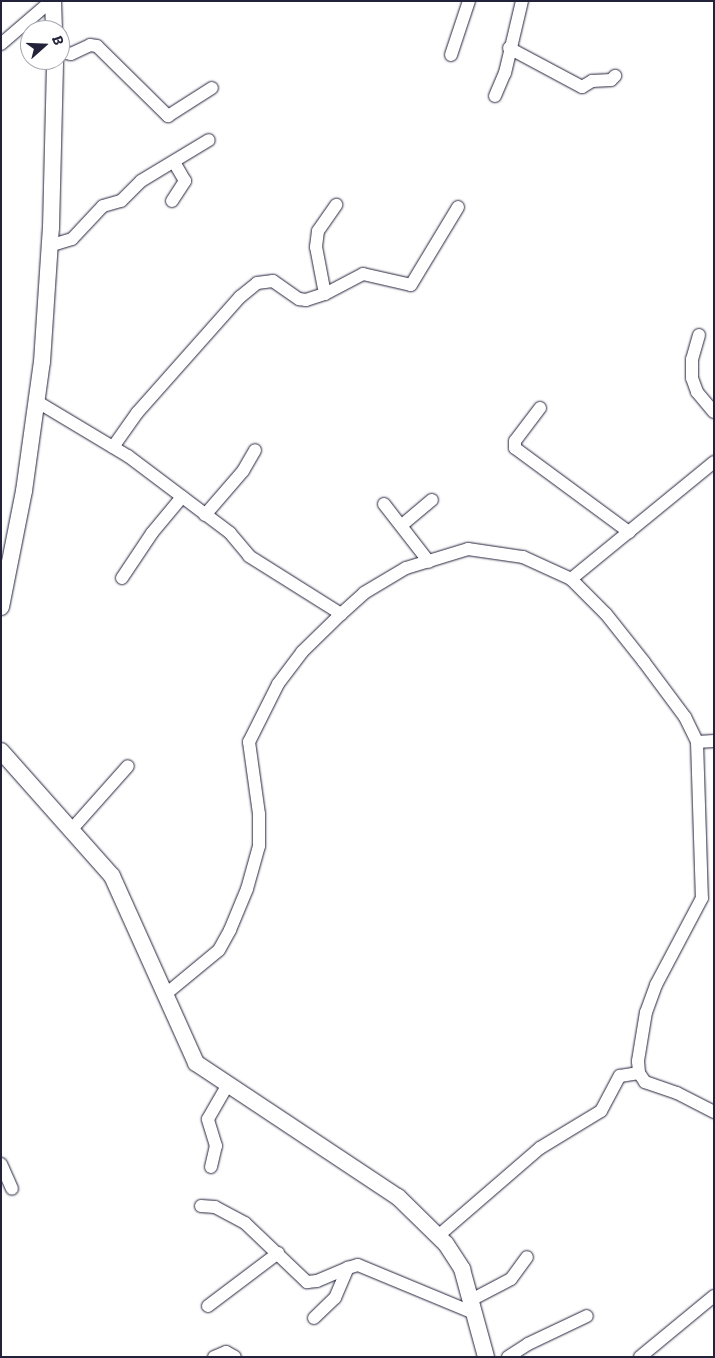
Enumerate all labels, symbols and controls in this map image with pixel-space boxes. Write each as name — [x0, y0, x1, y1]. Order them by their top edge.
north arrow — [20, 20, 70, 70]
text: B — [48, 32, 69, 48]

